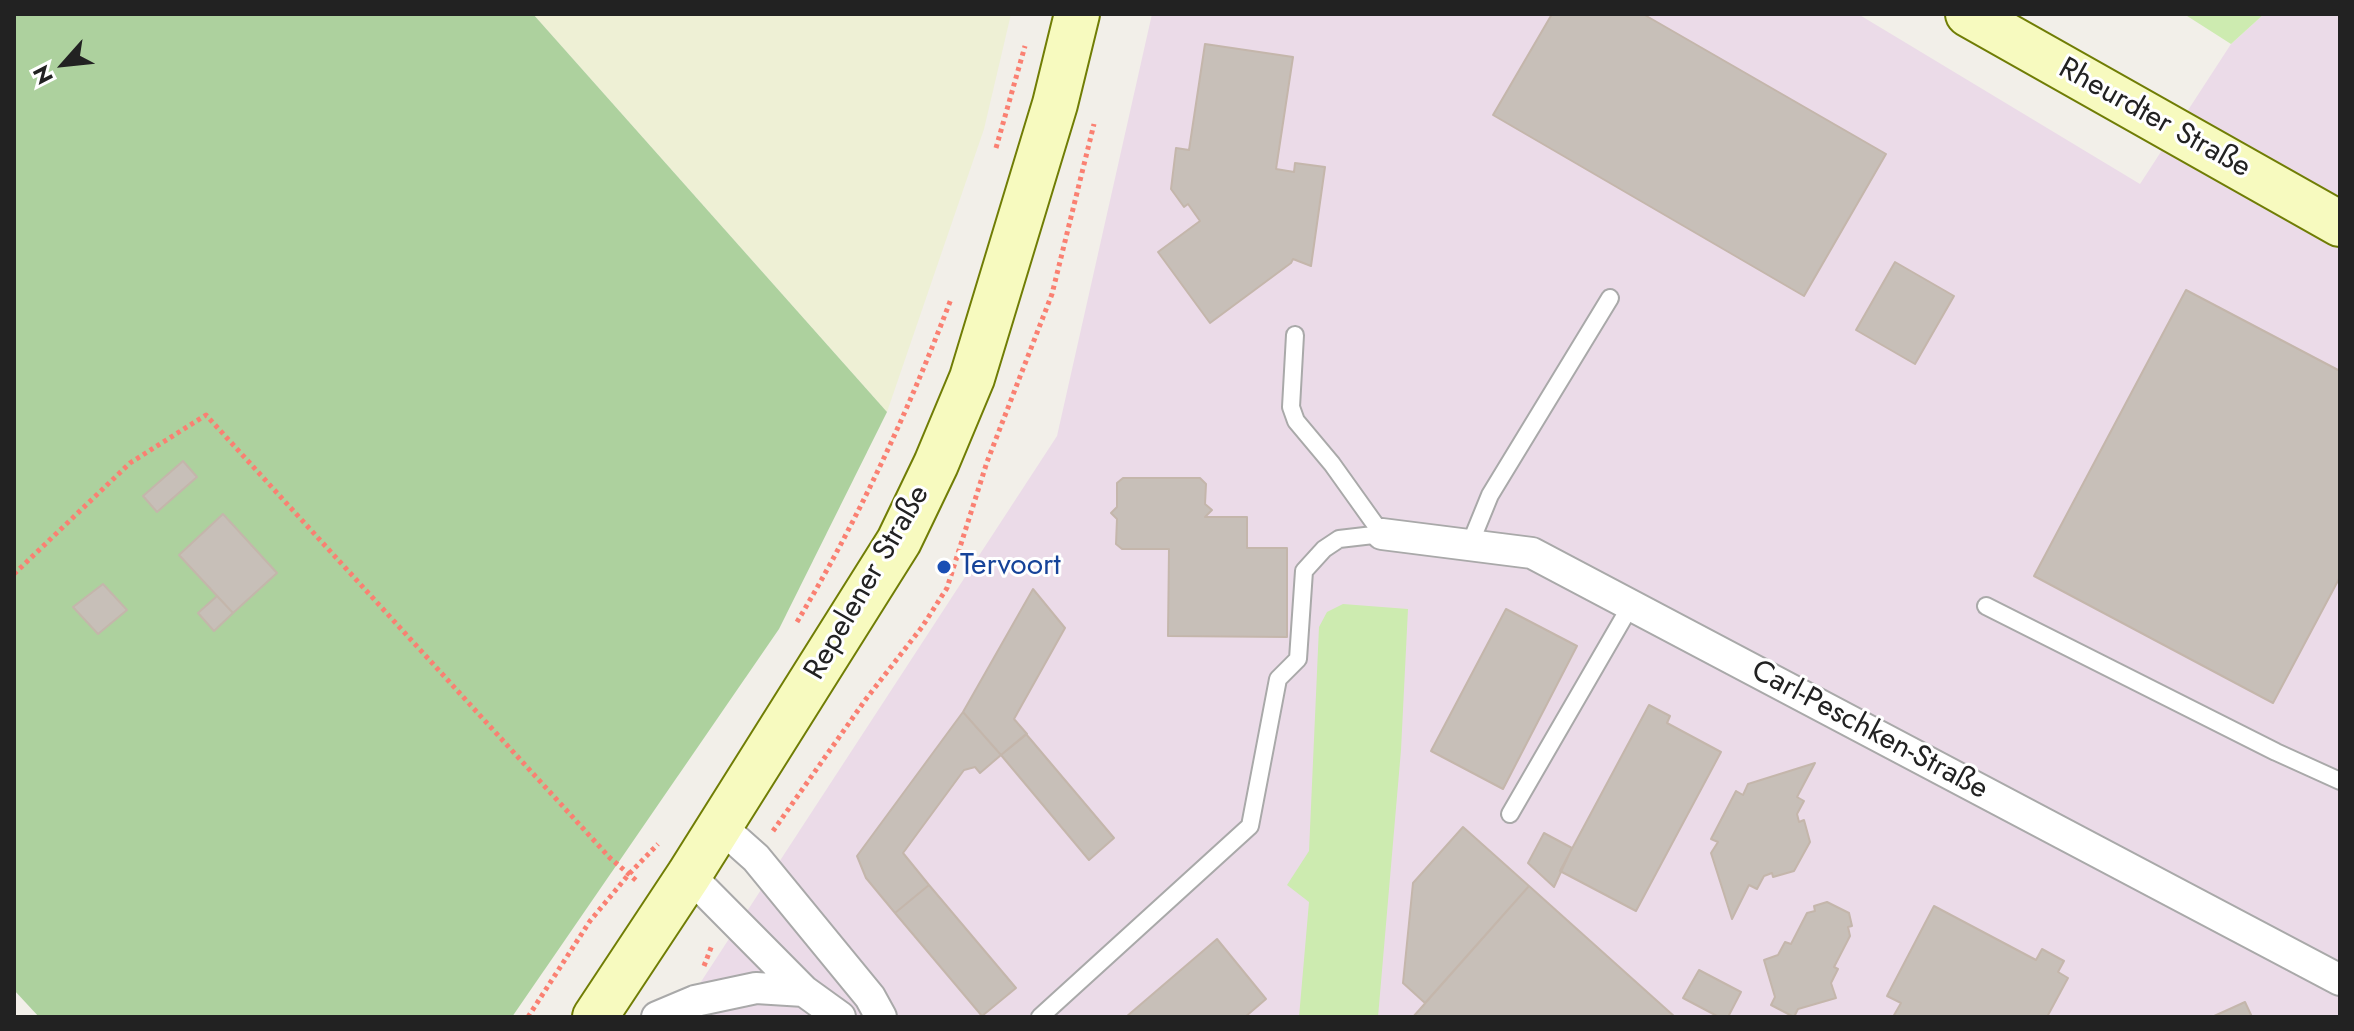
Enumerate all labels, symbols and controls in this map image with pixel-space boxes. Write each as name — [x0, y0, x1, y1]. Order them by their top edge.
north arrow — [24, 24, 104, 104]
street label: Rheurdter Straße — [2052, 51, 2256, 187]
text: N — [24, 60, 61, 90]
street label: Repelener Straße — [798, 479, 938, 687]
place label: Tervoort — [960, 549, 1061, 585]
marker: Tervoort — [935, 558, 953, 576]
street label: Carl-Peschken-Straße — [1745, 653, 1993, 809]

